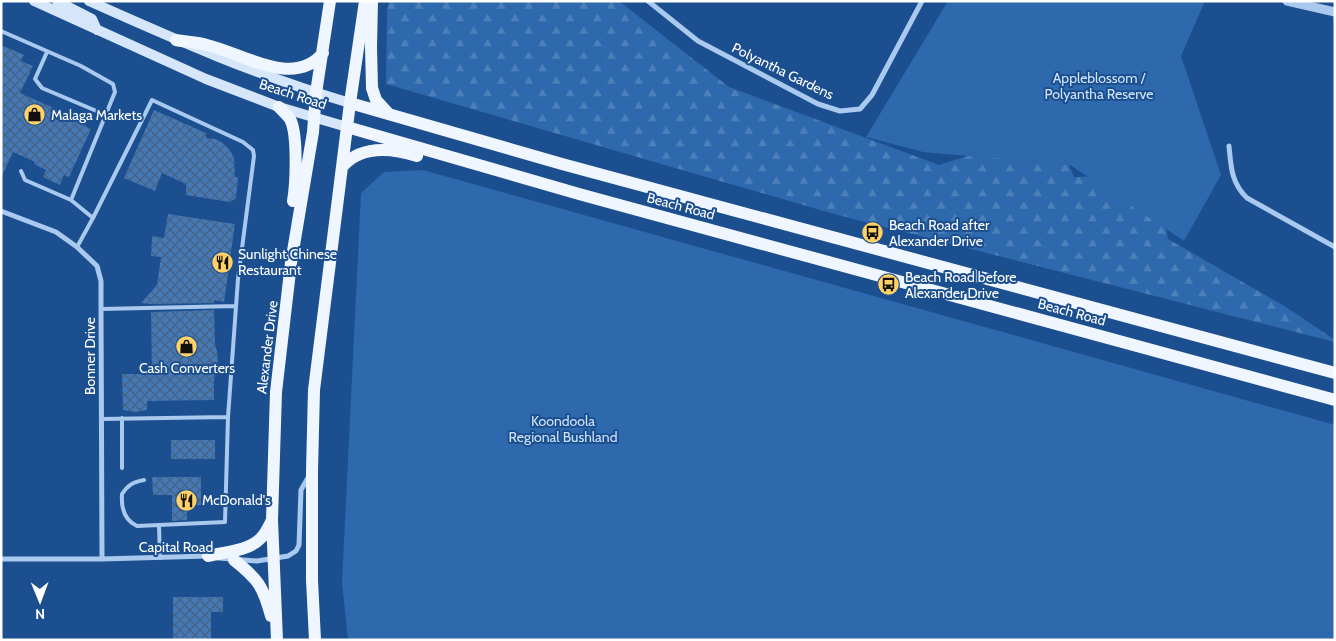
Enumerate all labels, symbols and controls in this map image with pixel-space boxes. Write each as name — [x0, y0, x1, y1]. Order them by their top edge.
street label: Polyantha Gardens — [729, 39, 837, 104]
park label: Appleblossom / Polyantha Reserve — [1045, 69, 1154, 103]
street label: Beach Road — [257, 75, 329, 113]
shop icon: Malaga Markets — [23, 103, 47, 127]
place label: Malaga Markets — [51, 106, 142, 124]
street label: Beach Road — [645, 188, 717, 224]
place label: Beach Road after Alexander Drive — [889, 216, 990, 250]
bus stop icon: Beach Road after Alexander Drive — [861, 221, 885, 245]
place label: Sunlight Chinese Restaurant — [238, 245, 337, 279]
restaurant icon: Sunlight Chinese Restaurant — [210, 250, 234, 274]
place label: Beach Road before Alexander Drive — [905, 268, 1016, 302]
bus stop icon: Beach Road before Alexander Drive — [877, 273, 901, 297]
street label: Beach Road — [1036, 294, 1108, 330]
street label: Alexander Drive — [252, 299, 282, 395]
street label: Bonner Drive — [81, 317, 99, 395]
shop icon: Cash Converters — [175, 334, 199, 358]
place label: Cash Converters — [139, 359, 235, 377]
park label: Koondoola Regional Bushland — [509, 412, 617, 446]
restaurant icon: McDonald's — [174, 488, 198, 512]
place label: McDonald's — [202, 491, 271, 509]
street label: Capital Road — [139, 538, 213, 556]
north arrow — [15, 576, 65, 626]
text: N — [35, 605, 45, 623]

